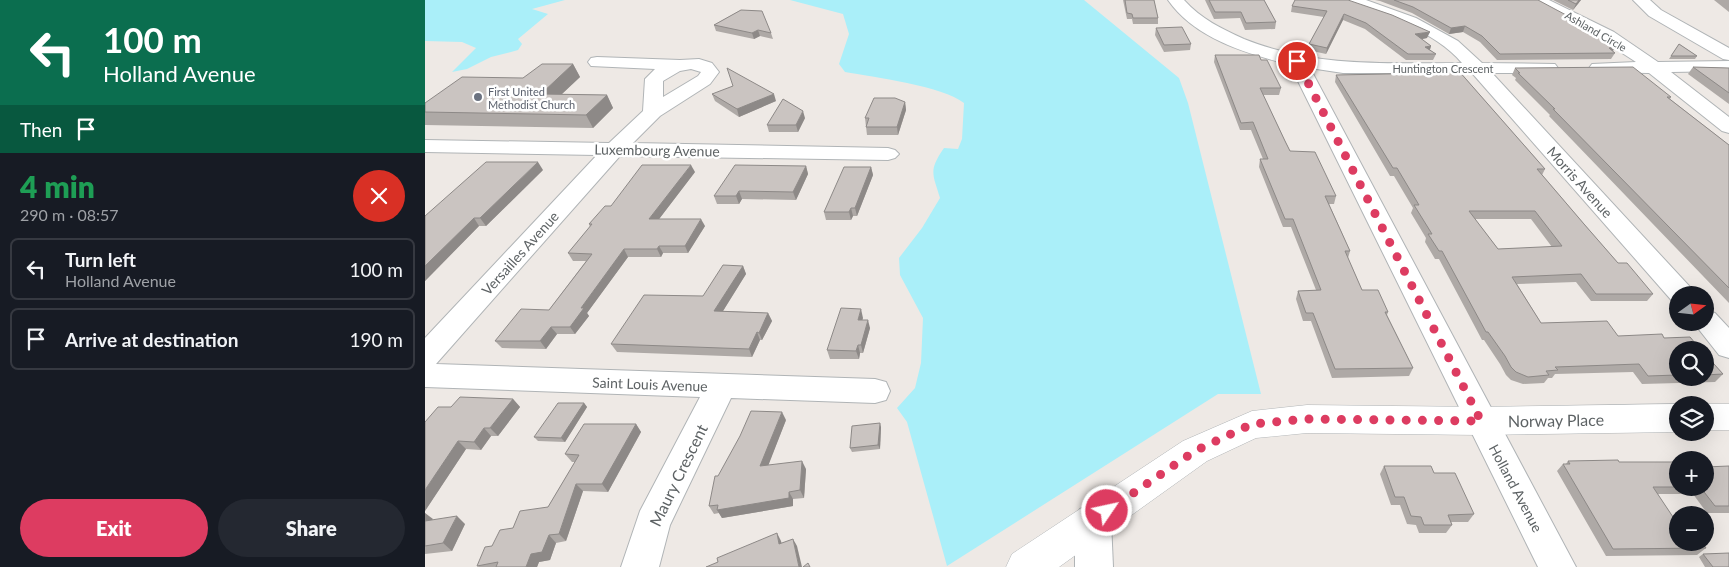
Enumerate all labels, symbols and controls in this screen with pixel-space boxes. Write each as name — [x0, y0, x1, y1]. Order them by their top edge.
street label: Ashland Circle — [1563, 8, 1629, 54]
text: 100 m — [103, 18, 202, 60]
icon: left — [20, 20, 85, 85]
pin — [1276, 40, 1318, 82]
icon: arrive — [1283, 47, 1311, 75]
text: Holland Avenue — [103, 60, 256, 87]
street label: Huntington Crescent — [1393, 62, 1493, 75]
place label: First United Methodist Church — [488, 85, 575, 111]
marker: First United Methodist Church — [472, 91, 484, 103]
icon: arrive — [72, 115, 100, 143]
text: Then — [20, 118, 62, 141]
street label: Luxembourg Avenue — [594, 140, 720, 160]
street label: Morris Avenue — [1544, 143, 1616, 221]
text: 4 min — [20, 168, 95, 204]
button: close — [353, 170, 405, 222]
text: 290 m · 08:57 — [20, 205, 119, 224]
street label: Versailles Avenue — [478, 208, 562, 298]
text: Turn left — [65, 248, 136, 271]
icon: left — [22, 255, 50, 283]
text: 100 m — [349, 258, 403, 281]
text: Holland Avenue — [65, 271, 176, 290]
north arrow — [1669, 286, 1714, 331]
map controls — [1669, 286, 1714, 551]
icon: arrive — [22, 325, 50, 353]
text: Arrive at destination — [65, 328, 238, 351]
text: 190 m — [349, 328, 403, 351]
button: search — [1669, 341, 1714, 386]
street label: Saint Louis Avenue — [592, 373, 708, 395]
button: layers — [1669, 396, 1714, 441]
street label: Norway Place — [1508, 410, 1604, 430]
street label: Maury Crescent — [645, 421, 711, 529]
street label: Holland Avenue — [1486, 441, 1546, 535]
button: + — [1669, 451, 1714, 496]
position arrow — [1080, 484, 1132, 536]
button: Exit — [20, 499, 208, 557]
button: Share — [218, 499, 405, 557]
button: − — [1669, 506, 1714, 551]

